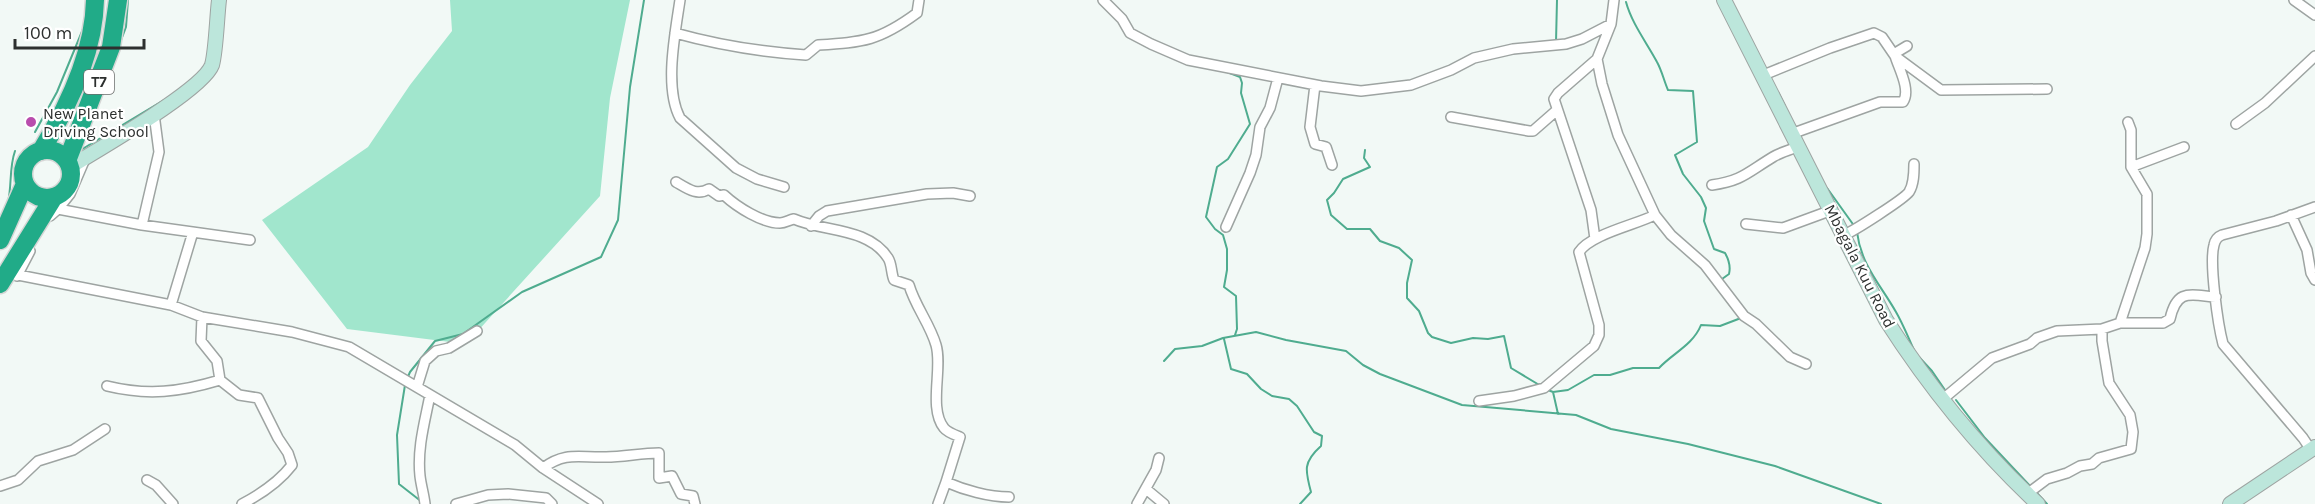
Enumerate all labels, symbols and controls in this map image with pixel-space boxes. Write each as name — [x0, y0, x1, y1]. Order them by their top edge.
scale bar — [15, 12, 144, 50]
text: 100 m — [24, 22, 72, 44]
road number: T7 — [84, 70, 114, 94]
place label: New Planet Driving School — [43, 104, 149, 141]
marker: New Planet Driving School — [24, 115, 38, 129]
street label: Mbagala Kuu Road — [1821, 201, 1899, 331]

